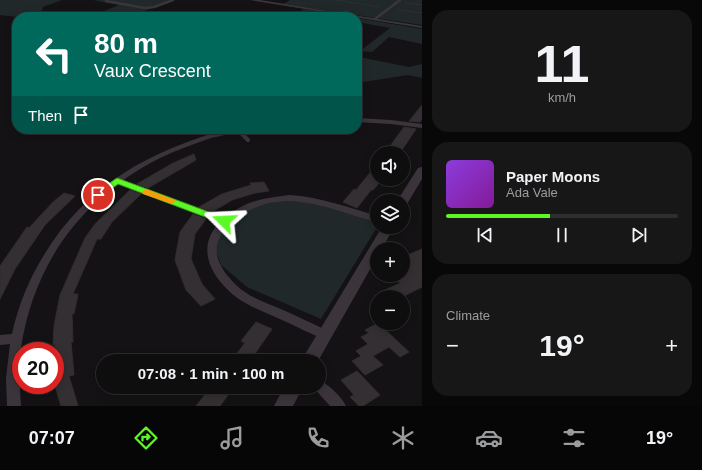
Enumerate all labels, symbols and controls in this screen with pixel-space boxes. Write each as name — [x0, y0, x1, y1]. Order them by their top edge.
icon: left — [28, 28, 80, 80]
text: 80 m — [94, 28, 158, 59]
text: 11 — [535, 35, 589, 93]
text: Vaux Crescent — [94, 61, 211, 81]
text: km/h — [548, 90, 576, 105]
icon: arrive — [70, 104, 92, 126]
text: Then — [28, 107, 62, 124]
map controls — [370, 146, 410, 330]
button: sound — [370, 146, 410, 186]
text: Paper Moons — [506, 168, 600, 185]
pin — [81, 178, 115, 212]
icon: arrive — [87, 184, 109, 206]
text: Ada Vale — [506, 185, 558, 200]
button: layers — [370, 194, 410, 234]
position arrow — [203, 200, 245, 242]
icon: previous — [474, 224, 496, 246]
icon: pause — [551, 224, 573, 246]
icon: next — [628, 224, 650, 246]
button: + — [370, 242, 410, 282]
button: − — [370, 290, 410, 330]
text: Climate — [446, 308, 490, 323]
text: 19° — [539, 329, 585, 362]
text: − — [446, 333, 459, 358]
text: + — [665, 333, 678, 358]
speed limit sign: 20 — [12, 342, 64, 394]
text: 07:08 · 1 min · 100 m — [138, 365, 284, 382]
icon: directions — [132, 424, 160, 452]
icon: music — [218, 424, 246, 452]
icon: phone — [304, 424, 332, 452]
icon: climate — [389, 424, 417, 452]
icon: car — [475, 424, 503, 452]
icon: filters — [560, 424, 588, 452]
text: 07:07 — [29, 428, 75, 448]
text: 19° — [646, 428, 673, 448]

